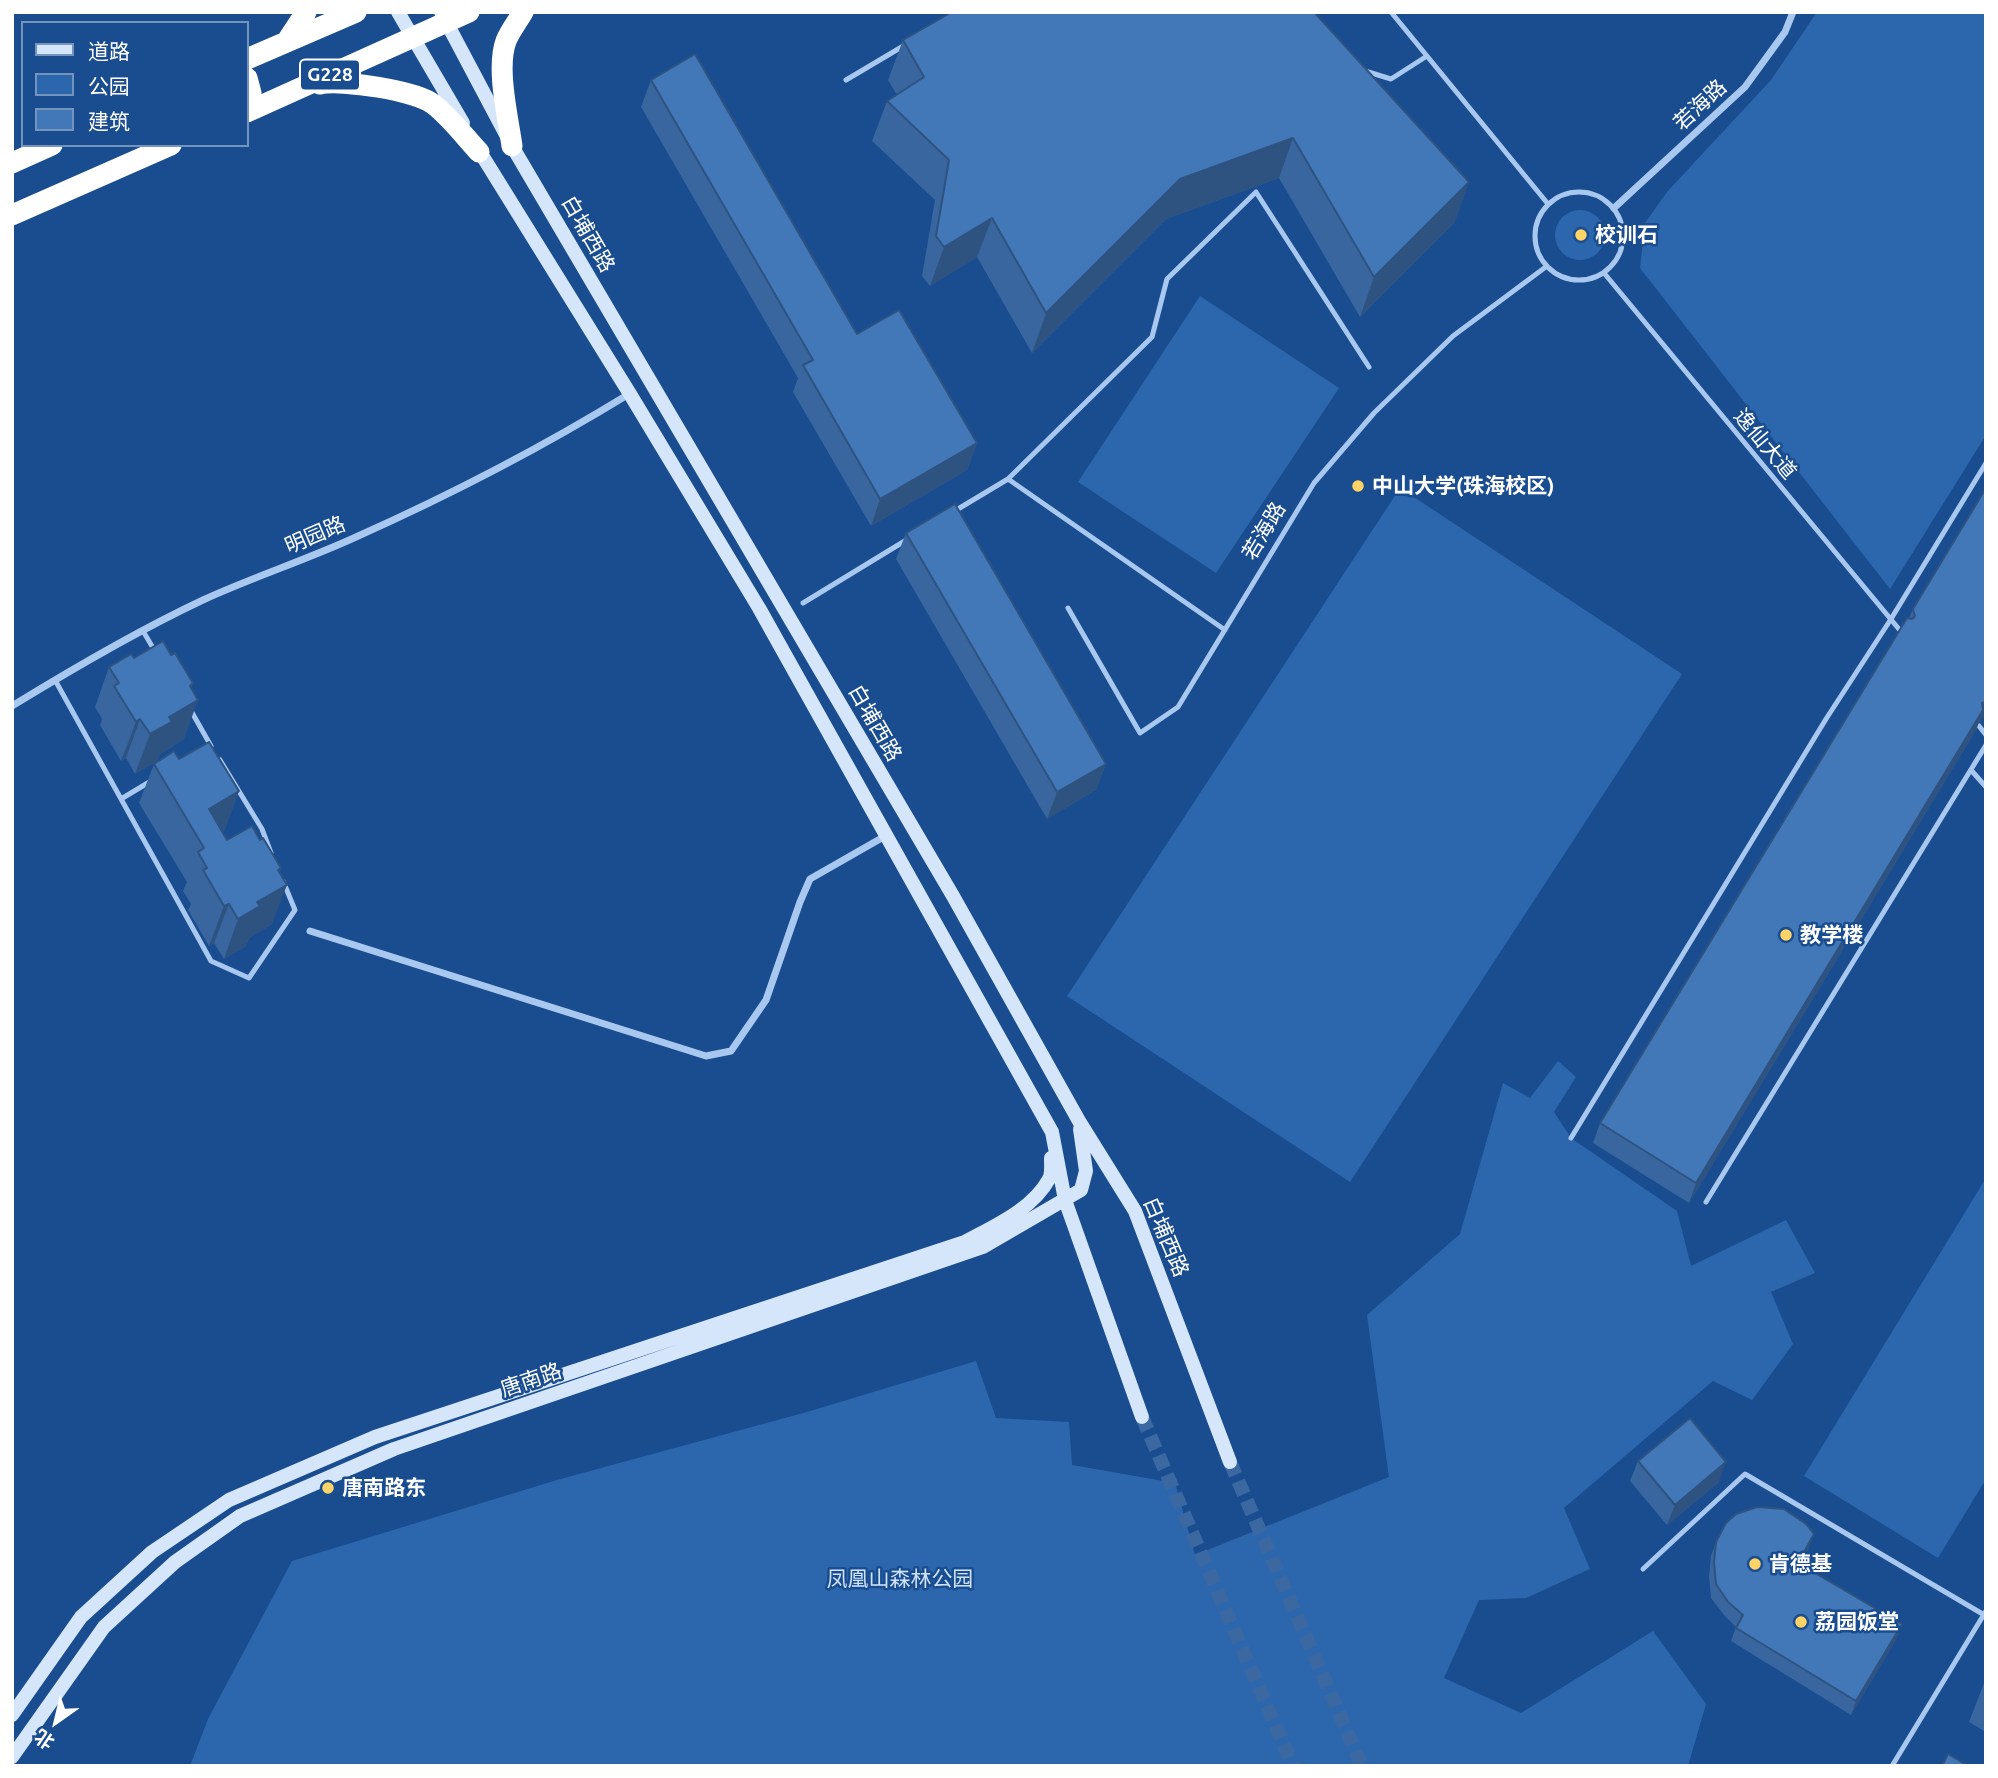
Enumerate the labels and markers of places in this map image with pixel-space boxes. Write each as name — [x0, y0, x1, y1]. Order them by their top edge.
place label: 校训石 — [1595, 222, 1658, 248]
marker: 校训石 — [1573, 227, 1589, 243]
place label: 中山大学(珠海校区) — [1372, 473, 1555, 499]
marker: 中山大学(珠海校区) — [1350, 478, 1366, 494]
place label: 教学楼 — [1800, 922, 1863, 948]
marker: 教学楼 — [1778, 927, 1794, 943]
place label: 唐南路东 — [342, 1475, 426, 1501]
marker: 唐南路东 — [320, 1480, 336, 1496]
place label: 肯德基 — [1769, 1551, 1832, 1577]
marker: 肯德基 — [1747, 1556, 1763, 1572]
place label: 荔园饭堂 — [1815, 1609, 1899, 1635]
marker: 荔园饭堂 — [1793, 1614, 1809, 1630]

